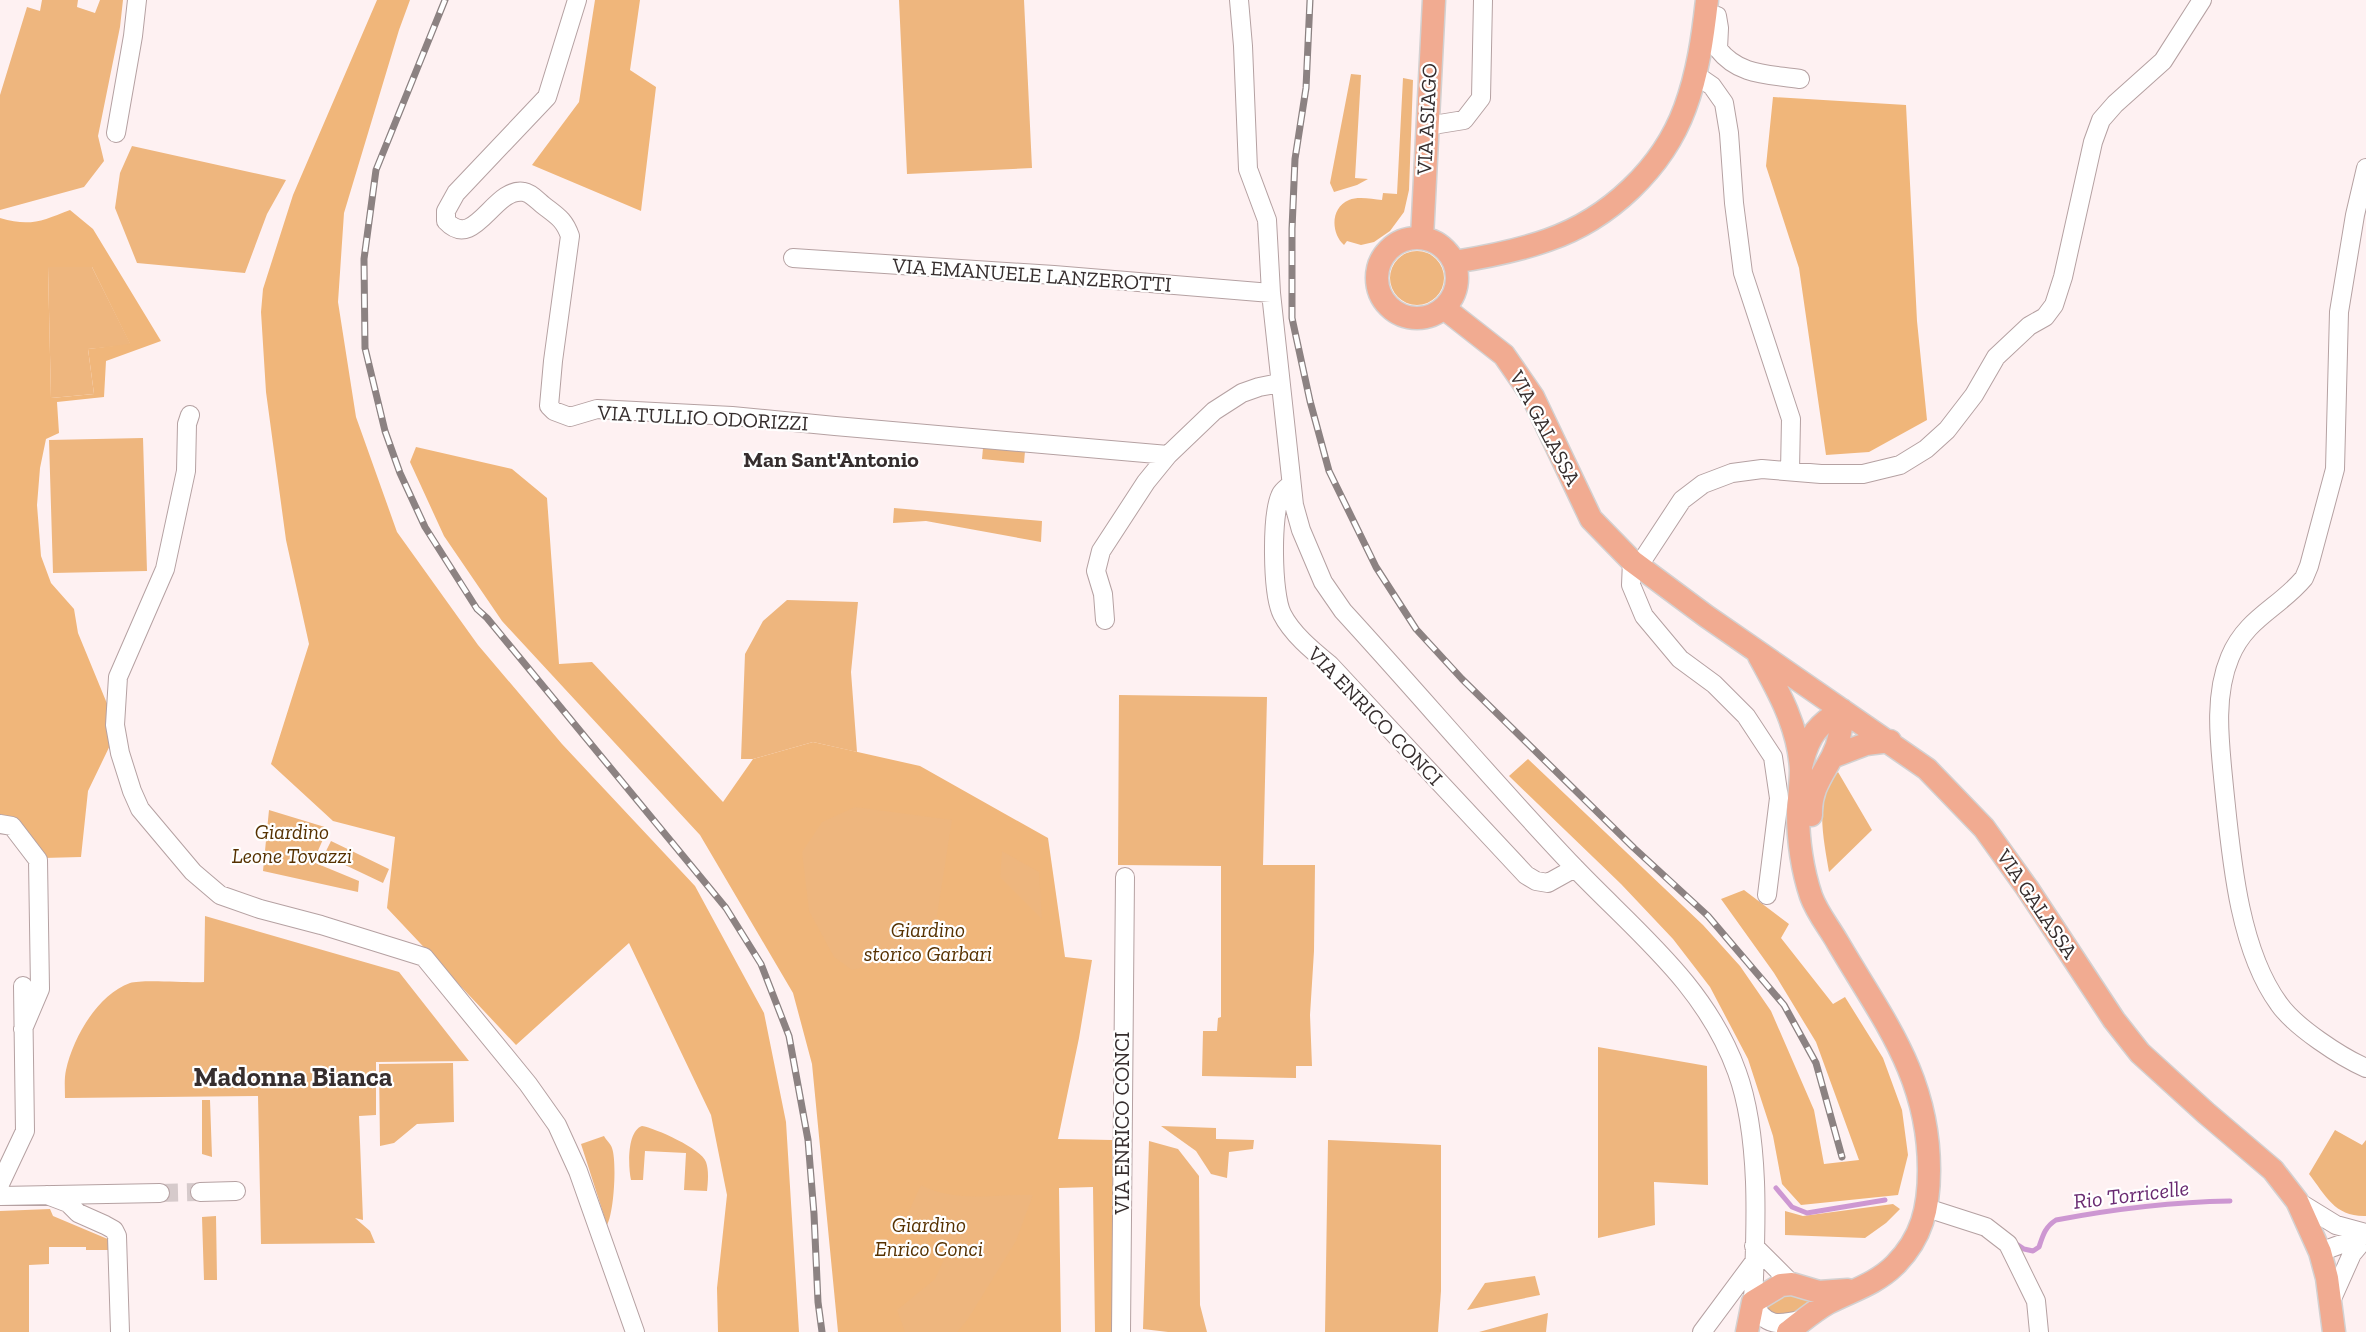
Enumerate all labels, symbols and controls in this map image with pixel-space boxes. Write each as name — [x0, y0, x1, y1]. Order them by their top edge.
street label: VIA ASIAGO — [1411, 62, 1442, 176]
street label: VIA EMANUELE LANZEROTTI — [891, 252, 1172, 297]
street label: VIA GALASSA — [1504, 365, 1586, 490]
street label: VIA TULLIO ODORIZZI — [596, 399, 809, 436]
district label: Man Sant'Antonio — [743, 446, 919, 473]
street label: VIA ENRICO CONCI — [1302, 640, 1448, 790]
park label: Giardino Leone Tovazzi — [232, 819, 352, 868]
street label: VIA GALASSA — [1991, 843, 2083, 964]
park label: Giardino storico Garbari — [864, 917, 992, 966]
street label: VIA ENRICO CONCI — [1109, 1031, 1134, 1216]
district label: Madonna Bianca — [194, 1061, 393, 1093]
water label: Rio Torricelle — [2072, 1174, 2190, 1215]
park label: Giardino Enrico Conci — [875, 1212, 983, 1261]

